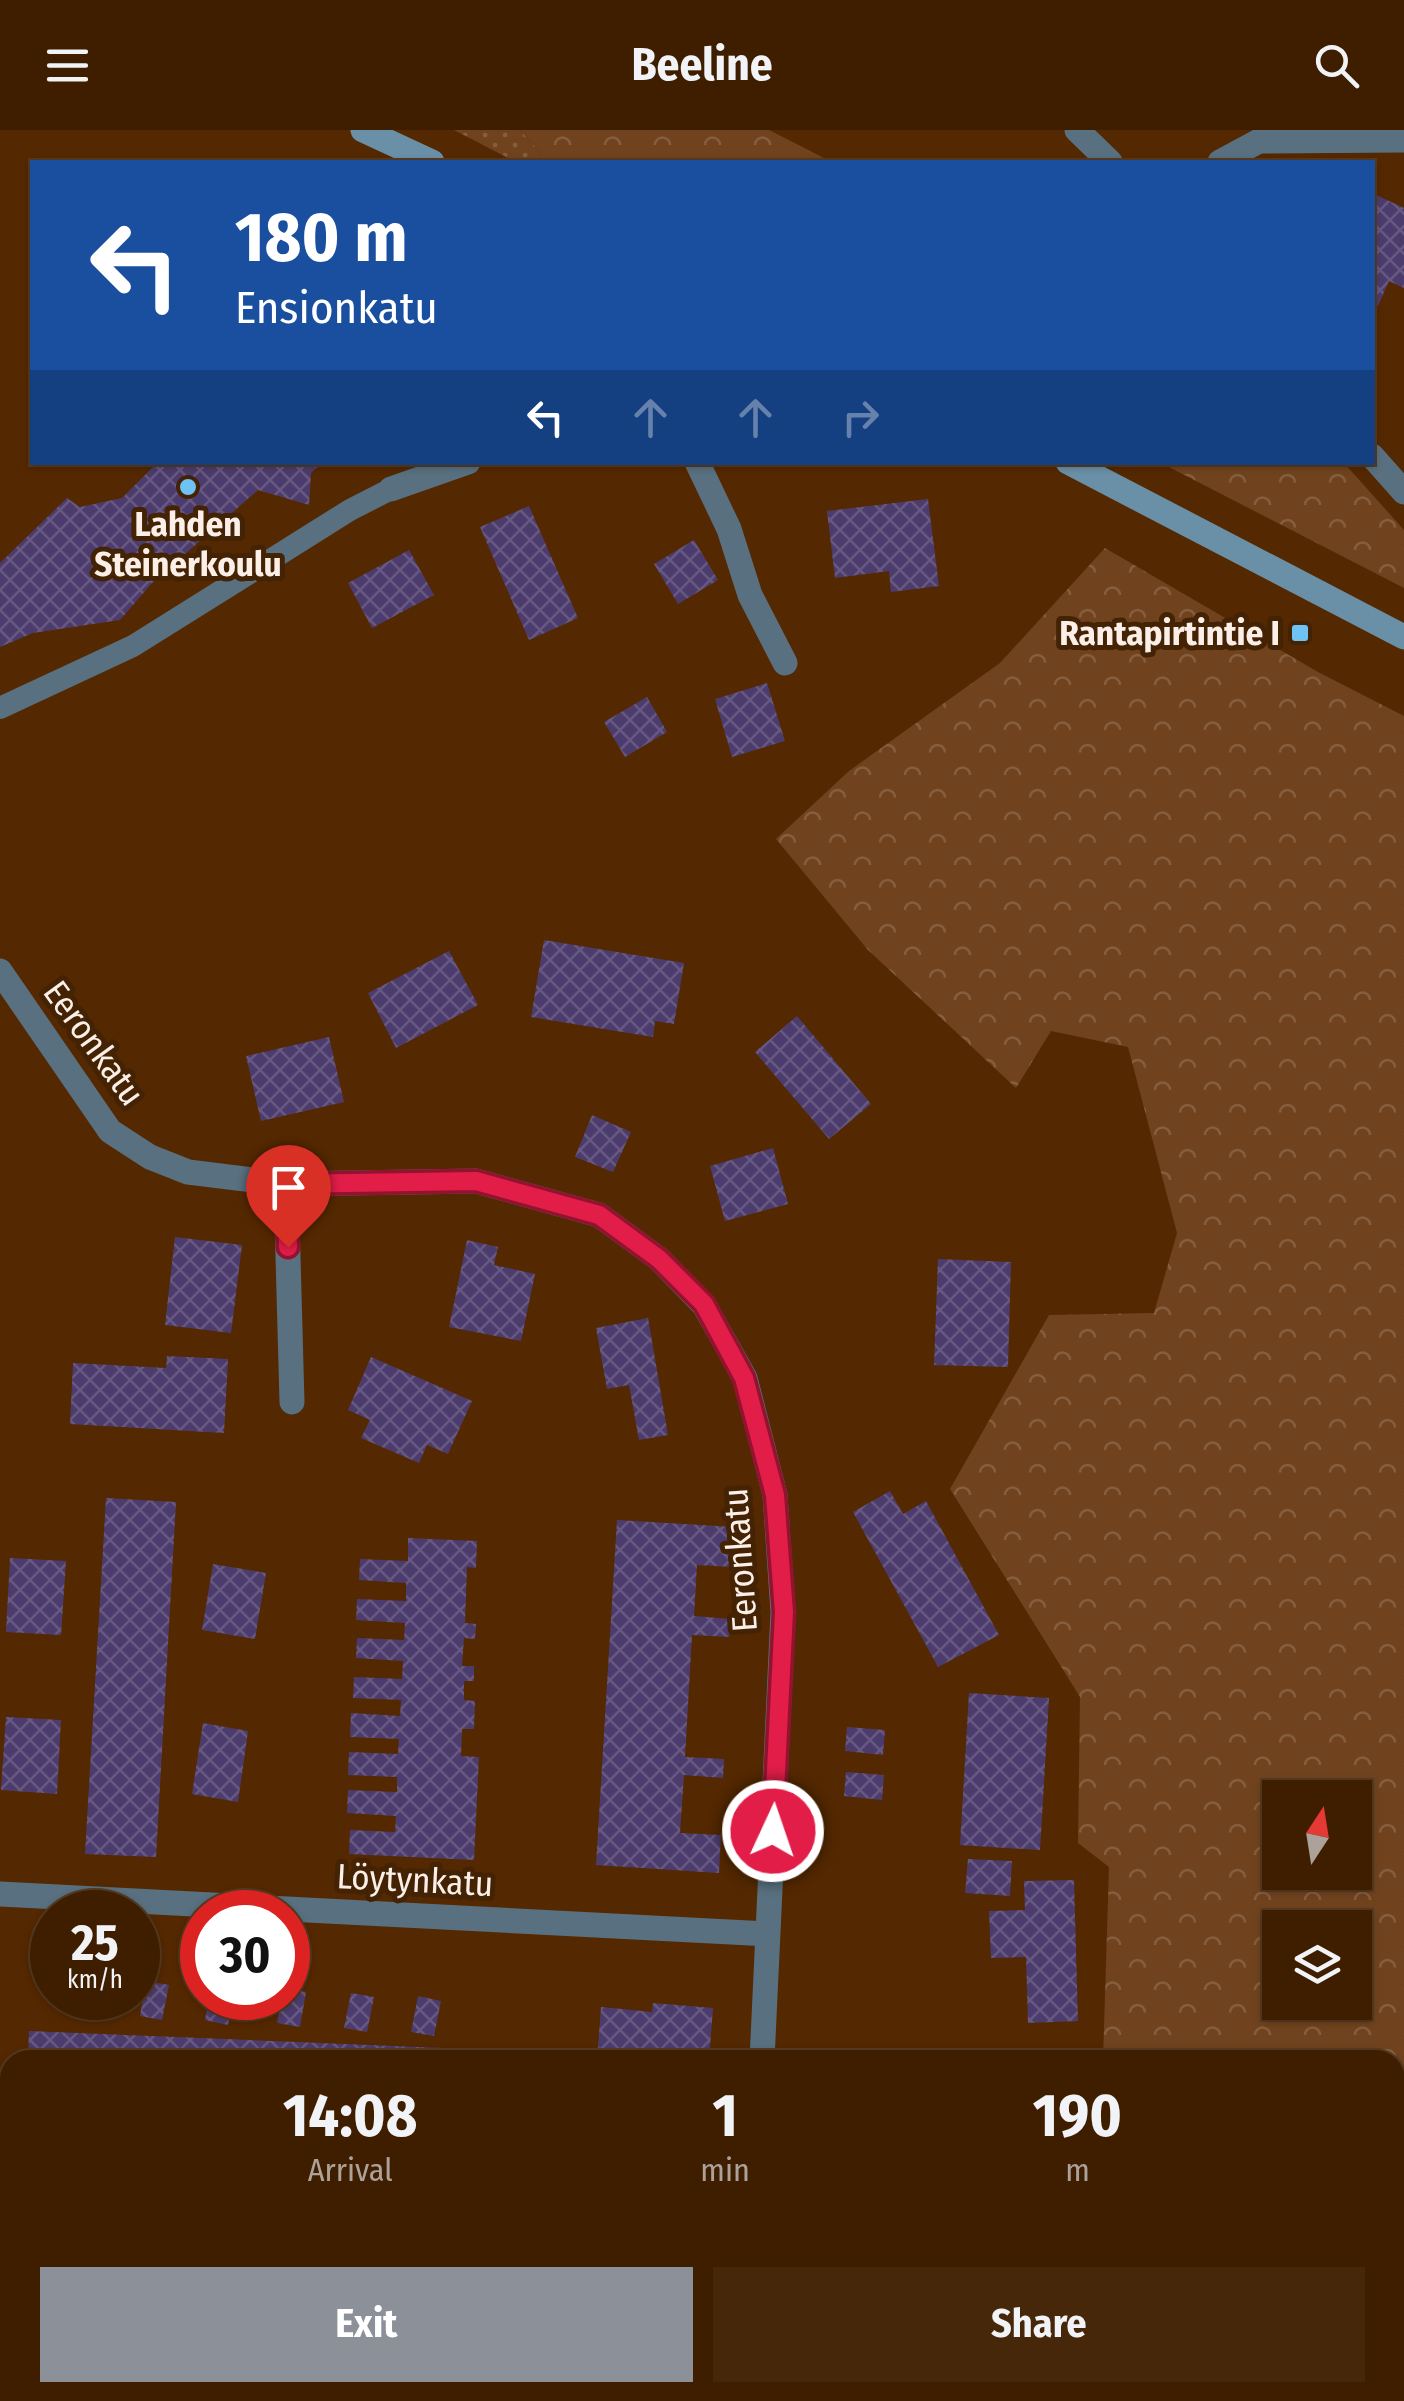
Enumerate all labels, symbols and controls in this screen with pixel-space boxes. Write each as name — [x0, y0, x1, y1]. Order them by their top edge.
icon: menu — [40, 38, 95, 93]
text: Beeline — [631, 38, 773, 92]
icon: search — [1309, 38, 1364, 93]
text: 180 m — [235, 196, 408, 280]
icon: left — [70, 200, 200, 330]
text: Ensionkatu — [235, 281, 438, 335]
icon: left — [518, 390, 573, 445]
icon: ahead — [623, 390, 678, 445]
icon: ahead — [728, 390, 783, 445]
icon: right — [833, 390, 888, 445]
marker: Lahden Steinerkoulu — [177, 476, 199, 498]
place label: Lahden Steinerkoulu — [94, 503, 282, 585]
place label: Rantapirtintie I — [1059, 612, 1280, 654]
marker: Rantapirtintie I — [1289, 622, 1311, 644]
street label: Eeronkatu — [35, 972, 153, 1114]
pin — [246, 1145, 331, 1248]
icon: arrive — [261, 1160, 316, 1215]
street label: Eeronkatu — [714, 1487, 766, 1633]
position arrow — [721, 1779, 825, 1883]
north arrow — [1262, 1780, 1372, 1890]
map controls — [1262, 1780, 1372, 2020]
street label: Löytynkatu — [336, 1855, 494, 1905]
speed limit sign: 30 — [180, 1890, 310, 2020]
button: layers — [1262, 1910, 1372, 2020]
text: 25 — [71, 1913, 119, 1973]
text: km/h — [67, 1965, 123, 1995]
text: 14:08 — [283, 2080, 417, 2152]
text: 1 — [712, 2080, 738, 2152]
text: 190 — [1033, 2080, 1122, 2152]
text: Arrival — [308, 2151, 393, 2189]
text: min — [700, 2151, 750, 2189]
text: m — [1065, 2151, 1090, 2189]
button: Exit — [40, 2267, 693, 2382]
button: Share — [713, 2267, 1365, 2382]

